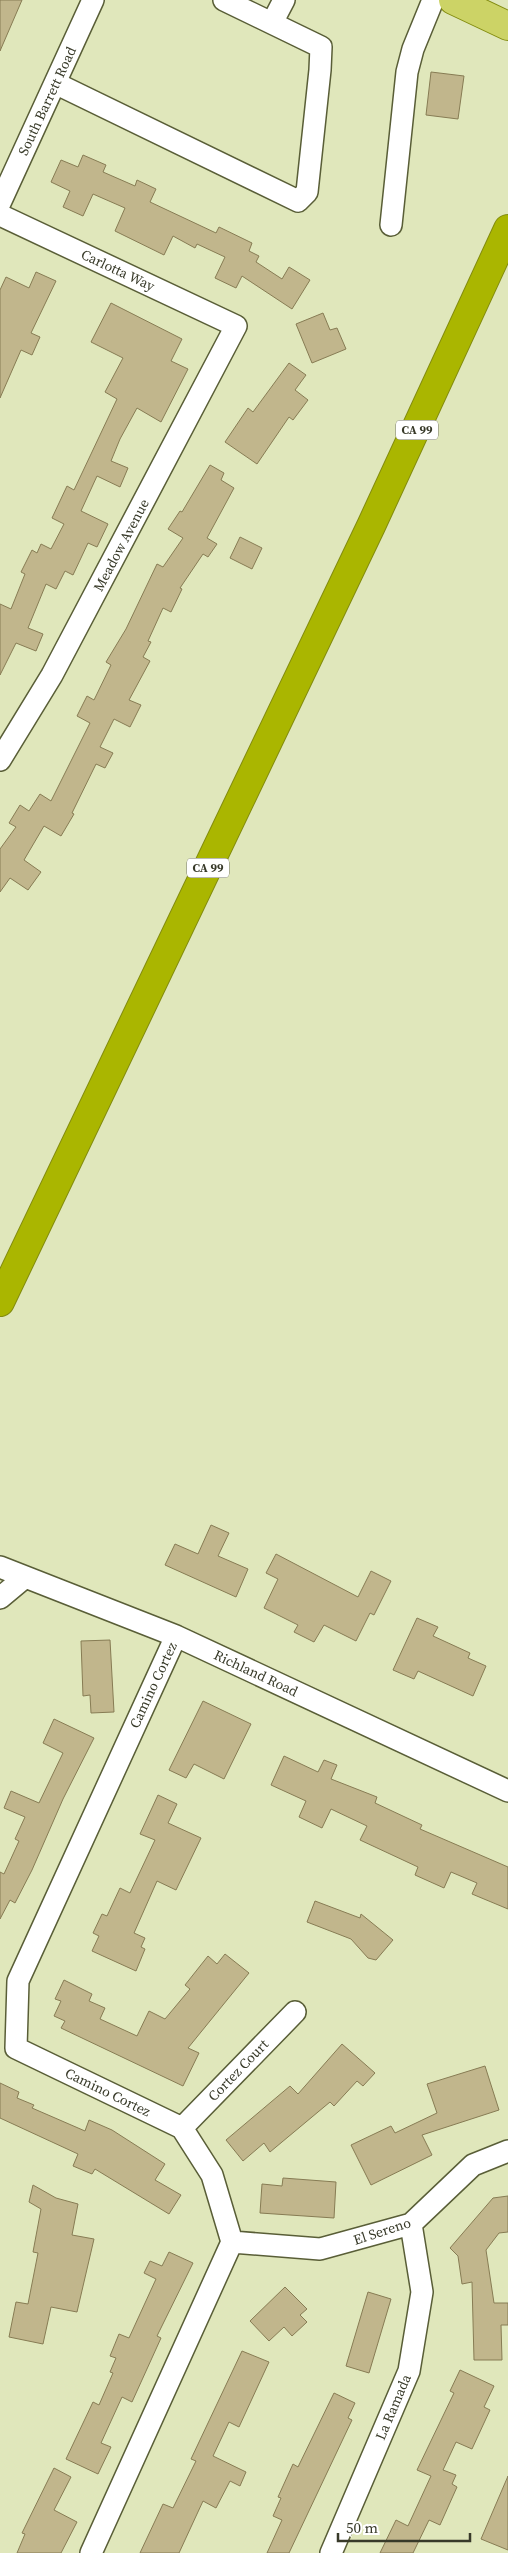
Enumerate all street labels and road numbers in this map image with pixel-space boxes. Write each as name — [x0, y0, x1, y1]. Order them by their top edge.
street label: South Barrett Road — [13, 43, 81, 159]
street label: Carlotta Way — [78, 244, 159, 296]
road number: CA 99 — [396, 420, 438, 440]
street label: Meadow Avenue — [88, 495, 154, 595]
road number: CA 99 — [187, 858, 229, 878]
street label: Camino Cortez — [124, 1638, 182, 1731]
street label: Richland Road — [211, 1645, 301, 1701]
street label: Cortez Court — [203, 2034, 273, 2105]
street label: Camino Cortez — [62, 2063, 155, 2122]
street label: El Sereno — [351, 2212, 414, 2250]
street label: La Ramada — [370, 2370, 416, 2443]

